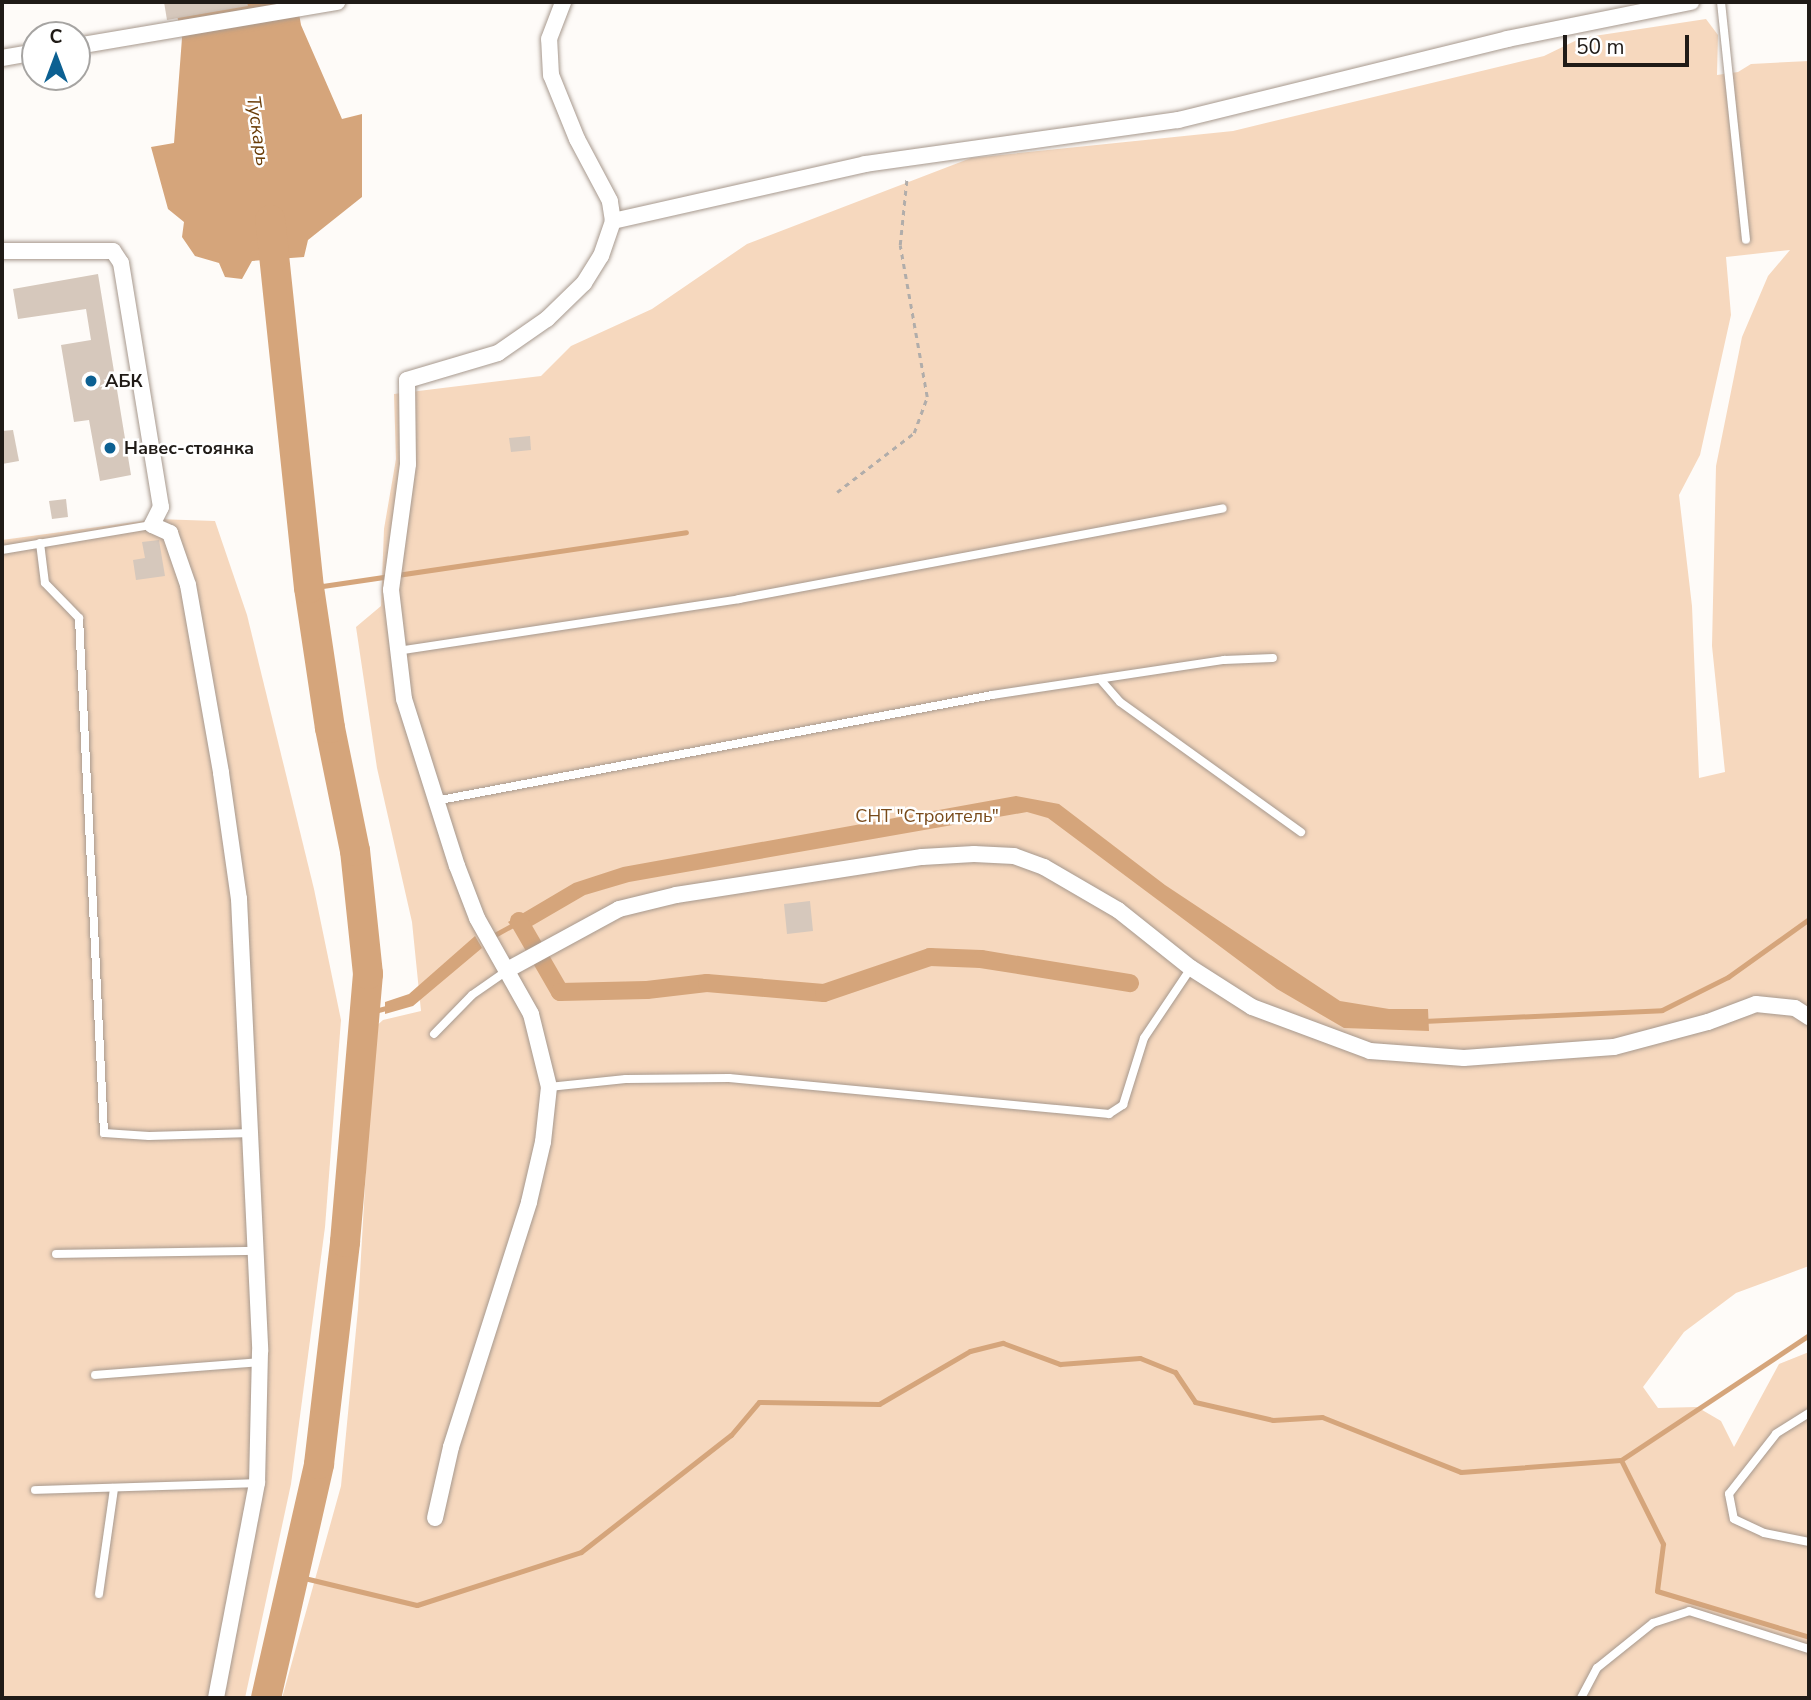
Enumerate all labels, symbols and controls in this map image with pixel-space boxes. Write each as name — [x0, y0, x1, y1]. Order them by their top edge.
north arrow — [21, 21, 91, 91]
scale bar — [1566, 21, 1692, 65]
text: С — [50, 24, 62, 50]
text: 50 m — [1576, 33, 1625, 61]
water label: Тускарь — [241, 94, 273, 168]
place label: АБК — [105, 370, 143, 392]
marker: АБК — [83, 373, 99, 389]
place label: Навес-стоянка — [124, 437, 254, 459]
marker: Навес-стоянка — [102, 440, 118, 456]
park label: СНТ "Строитель" — [855, 805, 999, 827]

